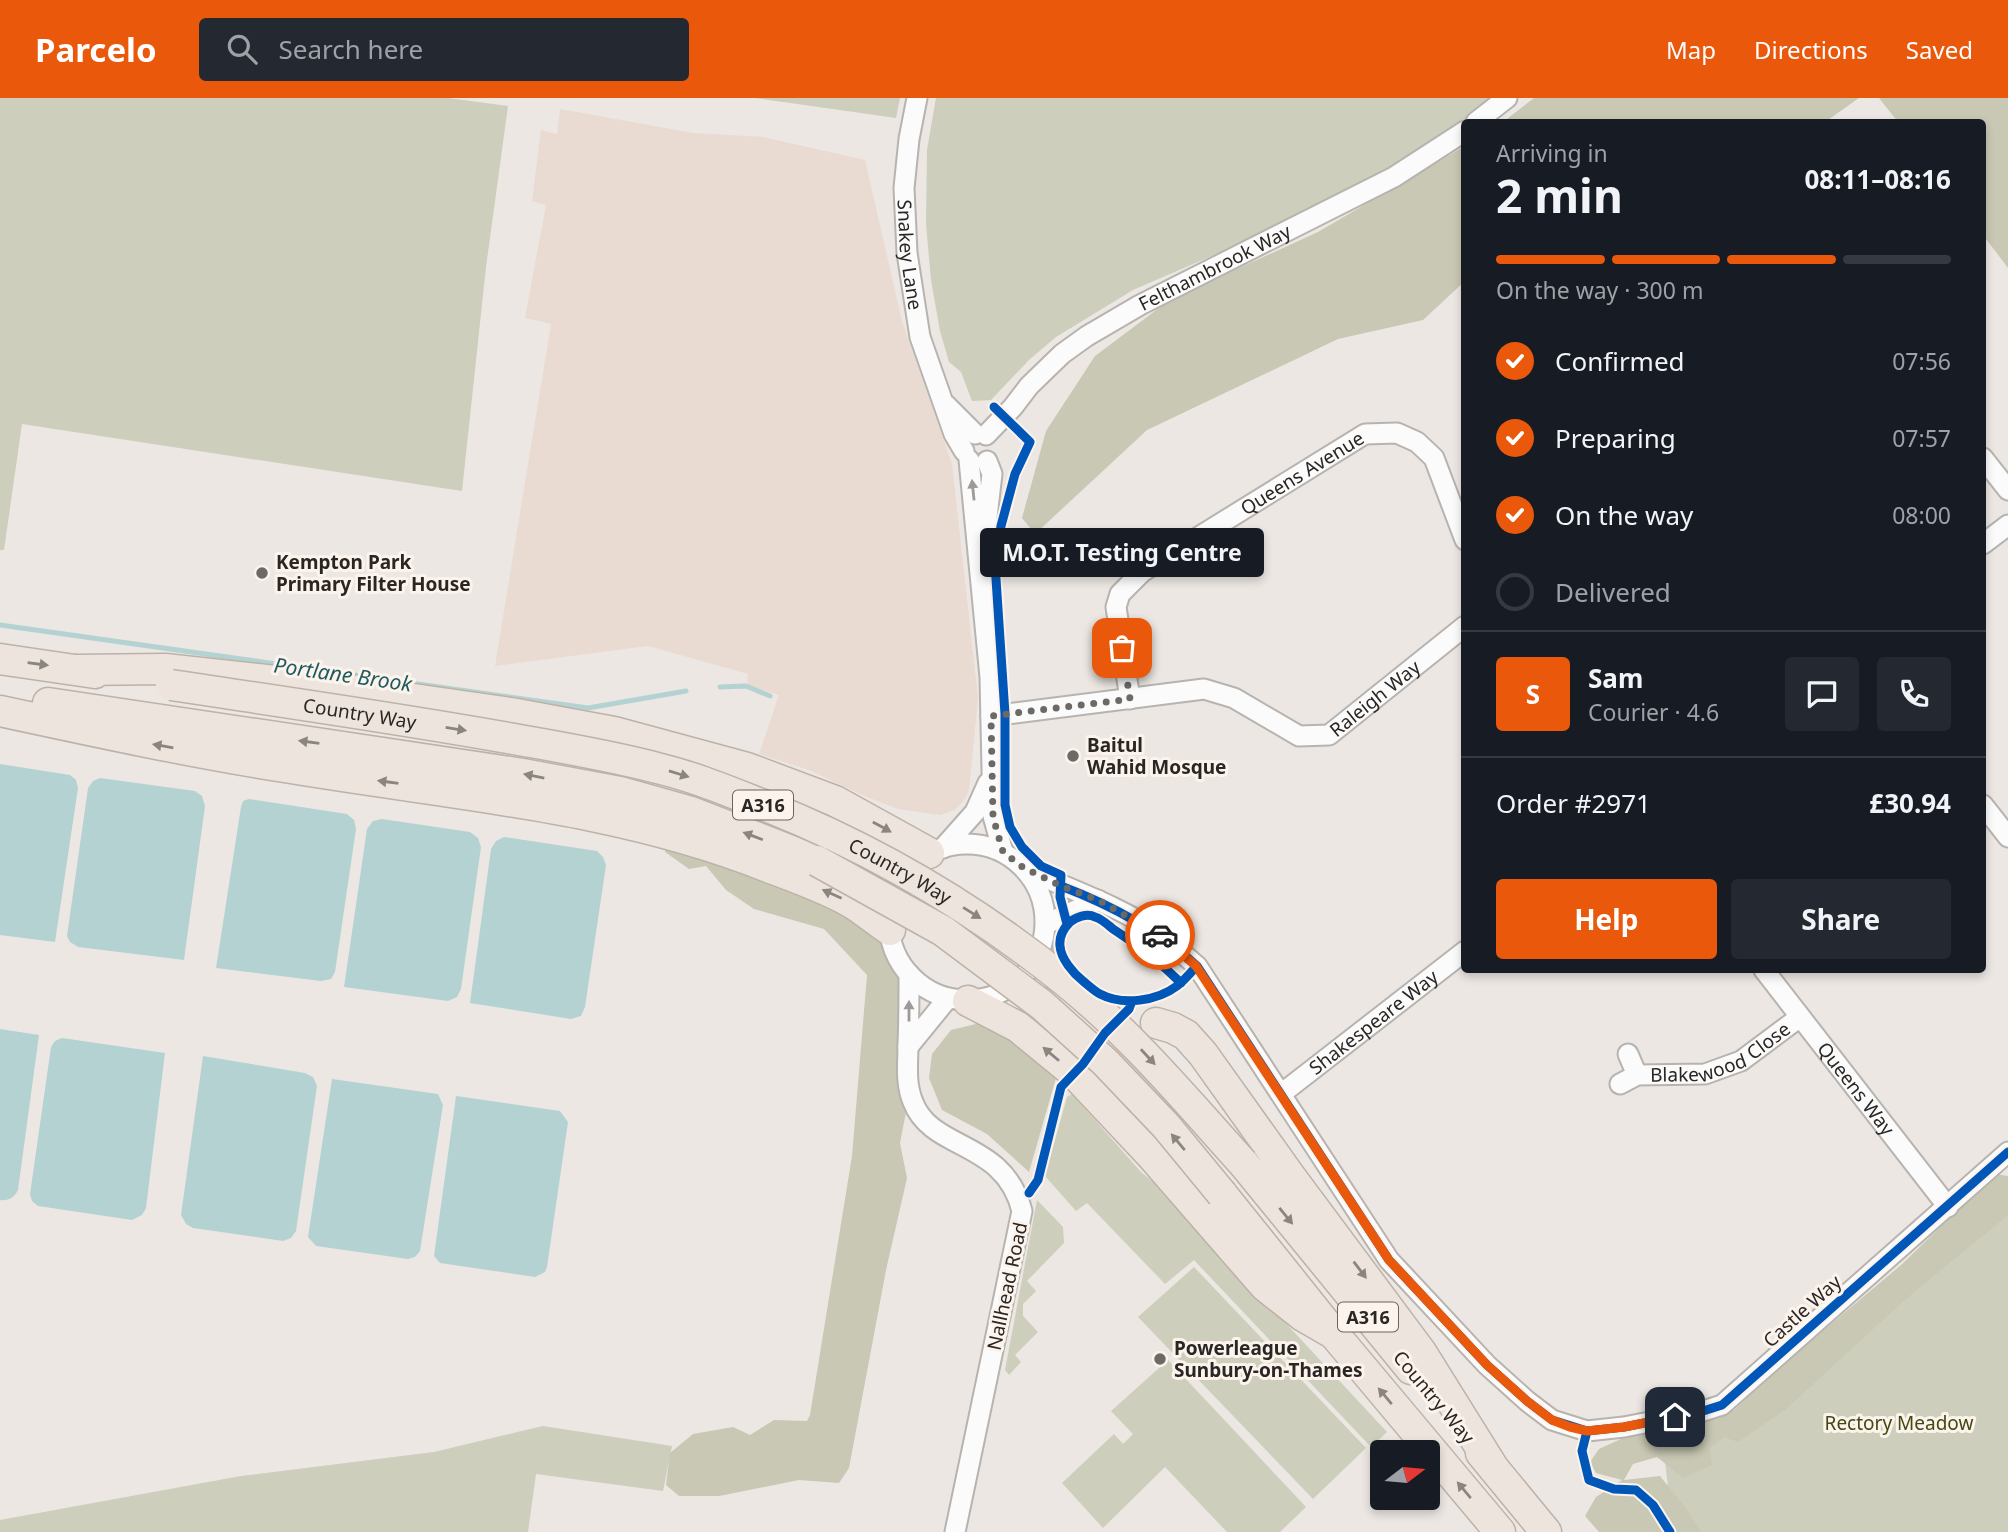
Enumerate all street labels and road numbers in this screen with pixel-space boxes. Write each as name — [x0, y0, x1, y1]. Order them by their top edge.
street label: Snakey Lane — [892, 199, 929, 312]
street label: Felthambrook Way — [1134, 218, 1295, 317]
street label: Queens Avenue — [1235, 425, 1369, 521]
street label: Raleigh Way — [1324, 654, 1426, 743]
street label: Country Way — [301, 692, 419, 735]
road number: A316 — [733, 790, 793, 820]
street label: Country Way — [844, 832, 957, 910]
street label: Shakespeare Way — [1304, 964, 1443, 1081]
street label: Blakewood Close — [1650, 1016, 1795, 1088]
street label: Queens Way — [1812, 1036, 1901, 1141]
street label: Nallhead Road — [981, 1220, 1033, 1352]
street label: Castle Way — [1757, 1269, 1847, 1353]
road number: A316 — [1338, 1302, 1398, 1332]
street label: Country Way — [1387, 1345, 1481, 1449]

